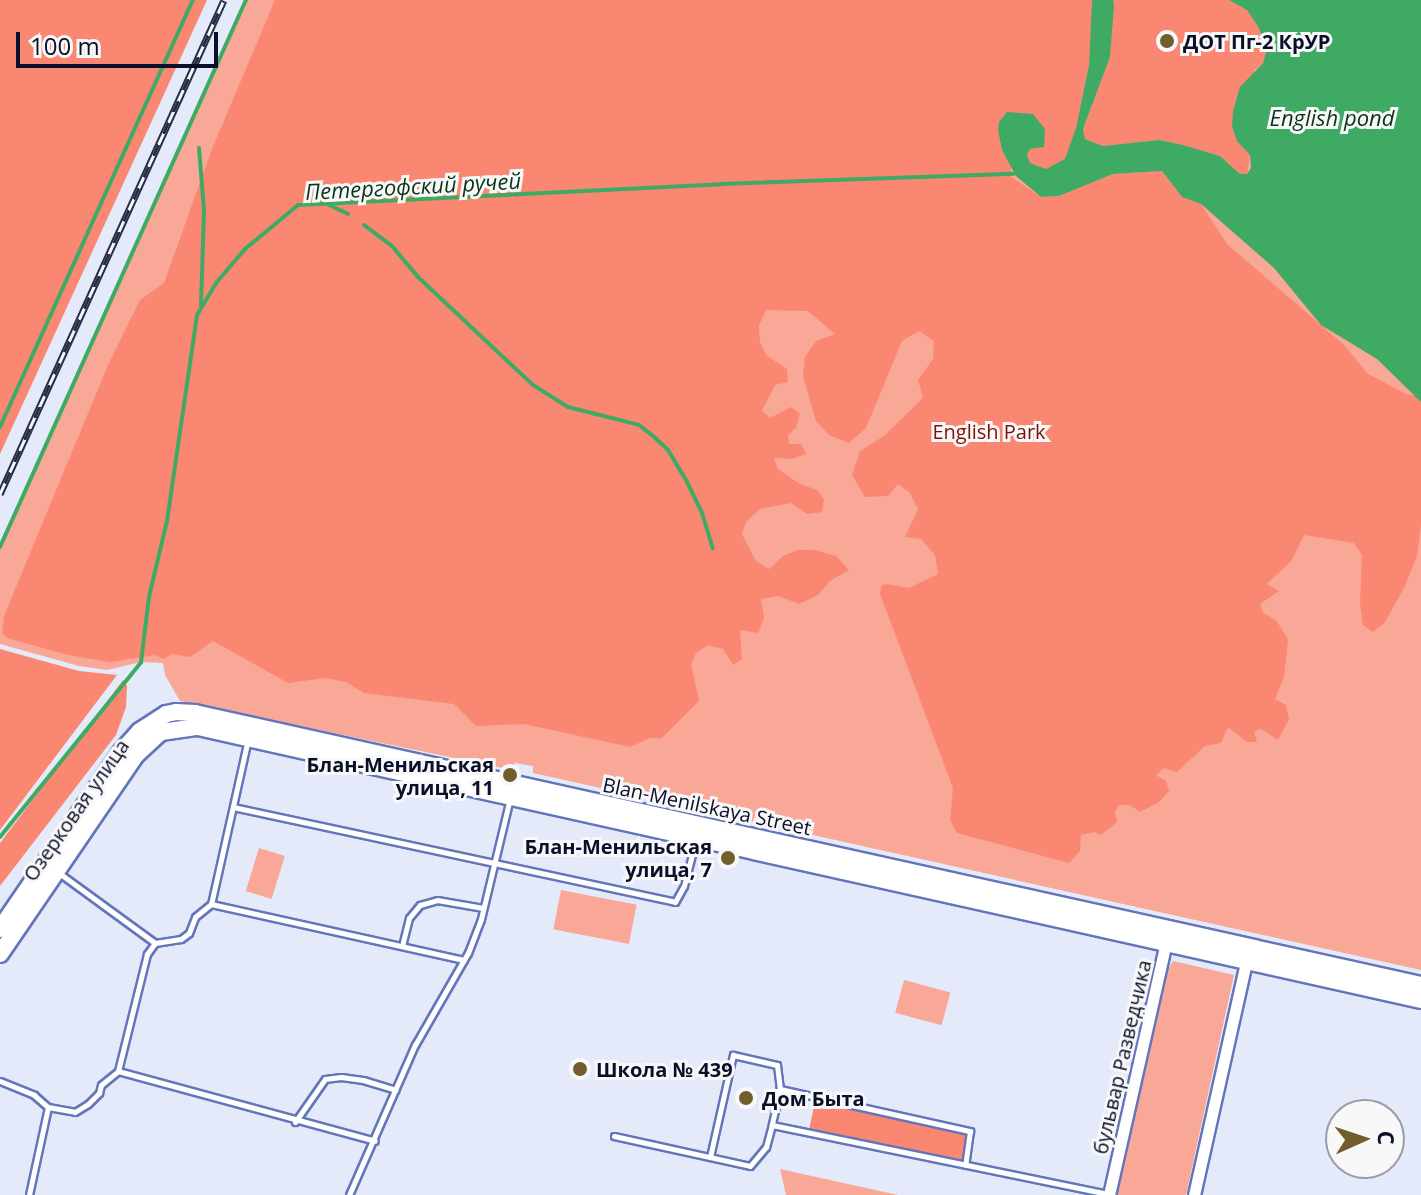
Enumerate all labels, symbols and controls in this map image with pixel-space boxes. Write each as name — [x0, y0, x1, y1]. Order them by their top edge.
scale bar — [20, 16, 222, 66]
text: 100 m — [30, 29, 100, 62]
place label: ДОТ Пг-2 КрУР — [1183, 29, 1330, 53]
marker: ДОТ Пг-2 КрУР — [1158, 32, 1176, 50]
water label: English pond — [1270, 105, 1394, 131]
water label: Петергофский ручей — [304, 167, 522, 205]
park label: English Park — [932, 419, 1046, 443]
street label: Озерковая улица — [18, 734, 134, 886]
place label: Блан-Менильская улица, 11 — [306, 752, 494, 799]
marker: Блан-Менильская улица, 11 — [501, 766, 519, 784]
street label: Blan-Menilskaya Street — [600, 772, 814, 840]
place label: Блан-Менильская улица, 7 — [524, 834, 712, 881]
marker: Блан-Менильская улица, 7 — [719, 849, 737, 867]
street label: бульвар Разведчика — [1088, 958, 1156, 1156]
place label: Школа № 439 — [596, 1057, 733, 1081]
marker: Школа № 439 — [571, 1060, 589, 1078]
place label: Дом Быта — [762, 1086, 865, 1110]
marker: Дом Быта — [737, 1089, 755, 1107]
north arrow — [1325, 1099, 1405, 1179]
text: С — [1372, 1130, 1402, 1146]

